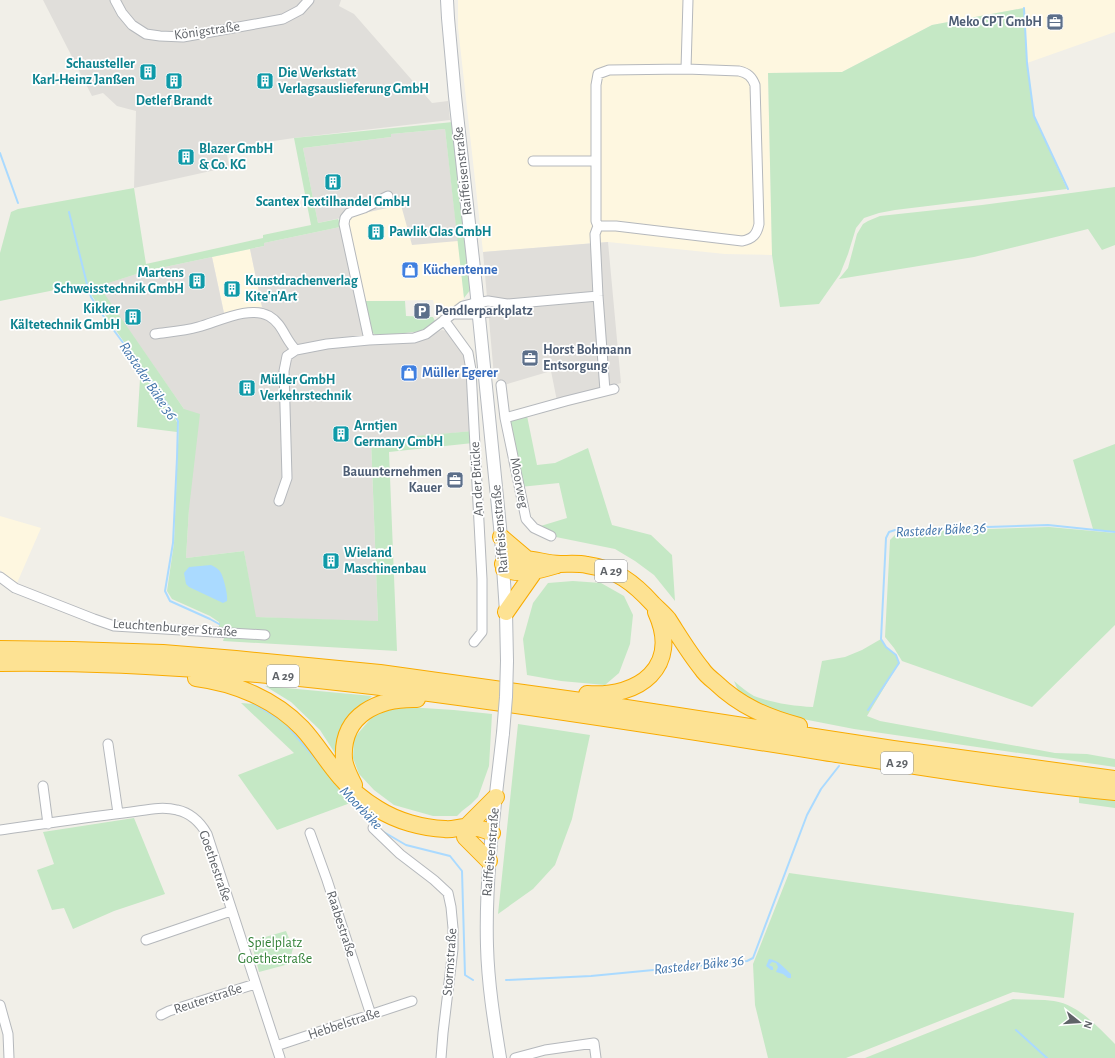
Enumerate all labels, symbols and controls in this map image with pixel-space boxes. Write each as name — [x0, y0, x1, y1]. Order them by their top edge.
office icon: Meko CPT GmbH — [1045, 12, 1065, 32]
place label: Meko CPT GmbH — [948, 15, 1042, 29]
street label: Königstraße — [173, 19, 241, 43]
place label: Schausteller Karl-Heinz Janßen — [32, 57, 135, 87]
building icon: Schausteller Karl-Heinz Janßen — [138, 62, 158, 82]
place label: Die Werkstatt Verlagsauslieferung GmbH — [278, 66, 429, 96]
building icon: Detlef Brandt — [164, 71, 184, 91]
building icon: Die Werkstatt Verlagsauslieferung GmbH — [255, 71, 275, 91]
place label: Detlef Brandt — [136, 94, 212, 108]
street label: Raiffeisenstraße — [451, 126, 475, 216]
place label: Blazer GmbH & Co. KG — [199, 142, 273, 172]
building icon: Blazer GmbH & Co. KG — [176, 147, 196, 167]
building icon: Scantex Textilhandel GmbH — [323, 172, 343, 192]
place label: Scantex Textilhandel GmbH — [256, 195, 410, 209]
building icon: Pawlik Glas GmbH — [366, 222, 386, 242]
place label: Pawlik Glas GmbH — [389, 225, 492, 239]
shop icon: Küchentenne — [400, 260, 420, 280]
place label: Küchentenne — [423, 263, 498, 277]
place label: Martens Schweisstechnik GmbH — [54, 266, 184, 296]
building icon: Martens Schweisstechnik GmbH — [187, 271, 207, 291]
place label: Kunstdrachenverlag Kite'n'Art — [245, 274, 359, 304]
building icon: Kunstdrachenverlag Kite'n'Art — [222, 279, 242, 299]
parking icon: Pendlerparkplatz — [412, 301, 432, 321]
place label: Kikker Kältetechnik GmbH — [10, 302, 120, 332]
place label: Pendlerparkplatz — [435, 304, 533, 318]
building icon: Kikker Kältetechnik GmbH — [123, 307, 143, 327]
water label: Rasteder Bäke 36 — [116, 339, 180, 423]
place label: Horst Bohmann Entsorgung — [543, 343, 631, 373]
office icon: Horst Bohmann Entsorgung — [520, 348, 540, 368]
shop icon: Müller Egerer — [399, 363, 419, 383]
place label: Müller Egerer — [422, 366, 498, 380]
place label: Müller GmbH Verkehrstechnik — [260, 373, 352, 403]
building icon: Müller GmbH Verkehrstechnik — [237, 378, 257, 398]
place label: Arntjen Germany GmbH — [354, 419, 443, 449]
building icon: Arntjen Germany GmbH — [331, 424, 351, 444]
street label: An der Brücke — [468, 441, 486, 517]
street label: Moorweg — [507, 456, 531, 510]
place label: Bauunternehmen Kauer — [342, 465, 442, 495]
office icon: Bauunternehmen Kauer — [445, 470, 465, 490]
street label: Raiffeisenstraße — [489, 484, 511, 574]
water label: Rasteder Bäke 36 — [895, 520, 987, 540]
place label: Wieland Maschinenbau — [344, 546, 427, 576]
building icon: Wieland Maschinenbau — [321, 551, 341, 571]
road number: A 29 — [595, 560, 627, 582]
street label: Leuchtenburger Straße — [112, 617, 238, 639]
road number: A 29 — [267, 665, 299, 687]
road number: A 29 — [881, 752, 913, 774]
water label: Moorbäke — [337, 783, 385, 833]
street label: Raiffeisenstraße — [480, 807, 502, 897]
street label: Goethestraße — [196, 829, 234, 903]
street label: Raabestraße — [324, 889, 358, 959]
street label: Stormstraße — [441, 928, 459, 996]
park label: Spielplatz Goethestraße — [238, 936, 312, 966]
water label: Rasteder Bäke 36 — [653, 953, 745, 977]
street label: Reuterstraße — [172, 981, 244, 1017]
north arrow — [1059, 1002, 1099, 1042]
street label: Hebbelstraße — [306, 1006, 382, 1042]
text: N — [1082, 1020, 1094, 1030]

